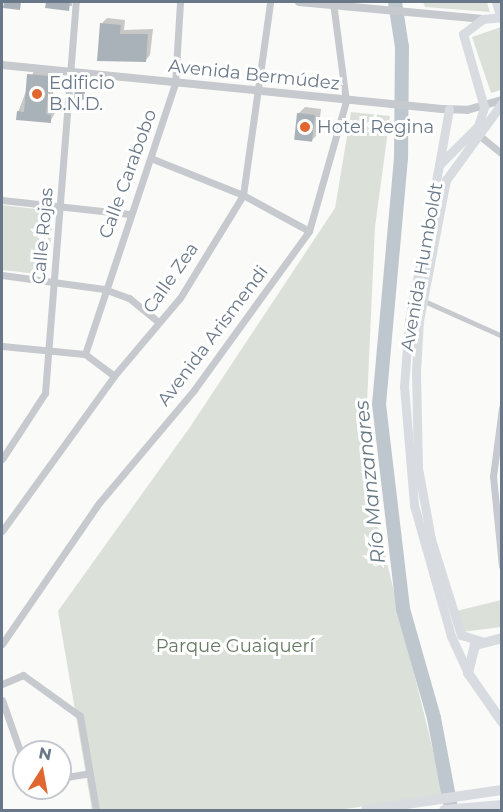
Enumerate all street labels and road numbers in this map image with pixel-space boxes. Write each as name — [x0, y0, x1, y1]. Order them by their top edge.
street label: Avenida Bermúdez — [167, 55, 341, 95]
street label: Calle Carabobo — [95, 106, 161, 242]
street label: Avenida Humboldt — [397, 181, 447, 353]
street label: Calle Rojas — [28, 187, 58, 285]
street label: Calle Zea — [139, 239, 203, 317]
street label: Avenida Arismendi — [153, 262, 273, 410]

